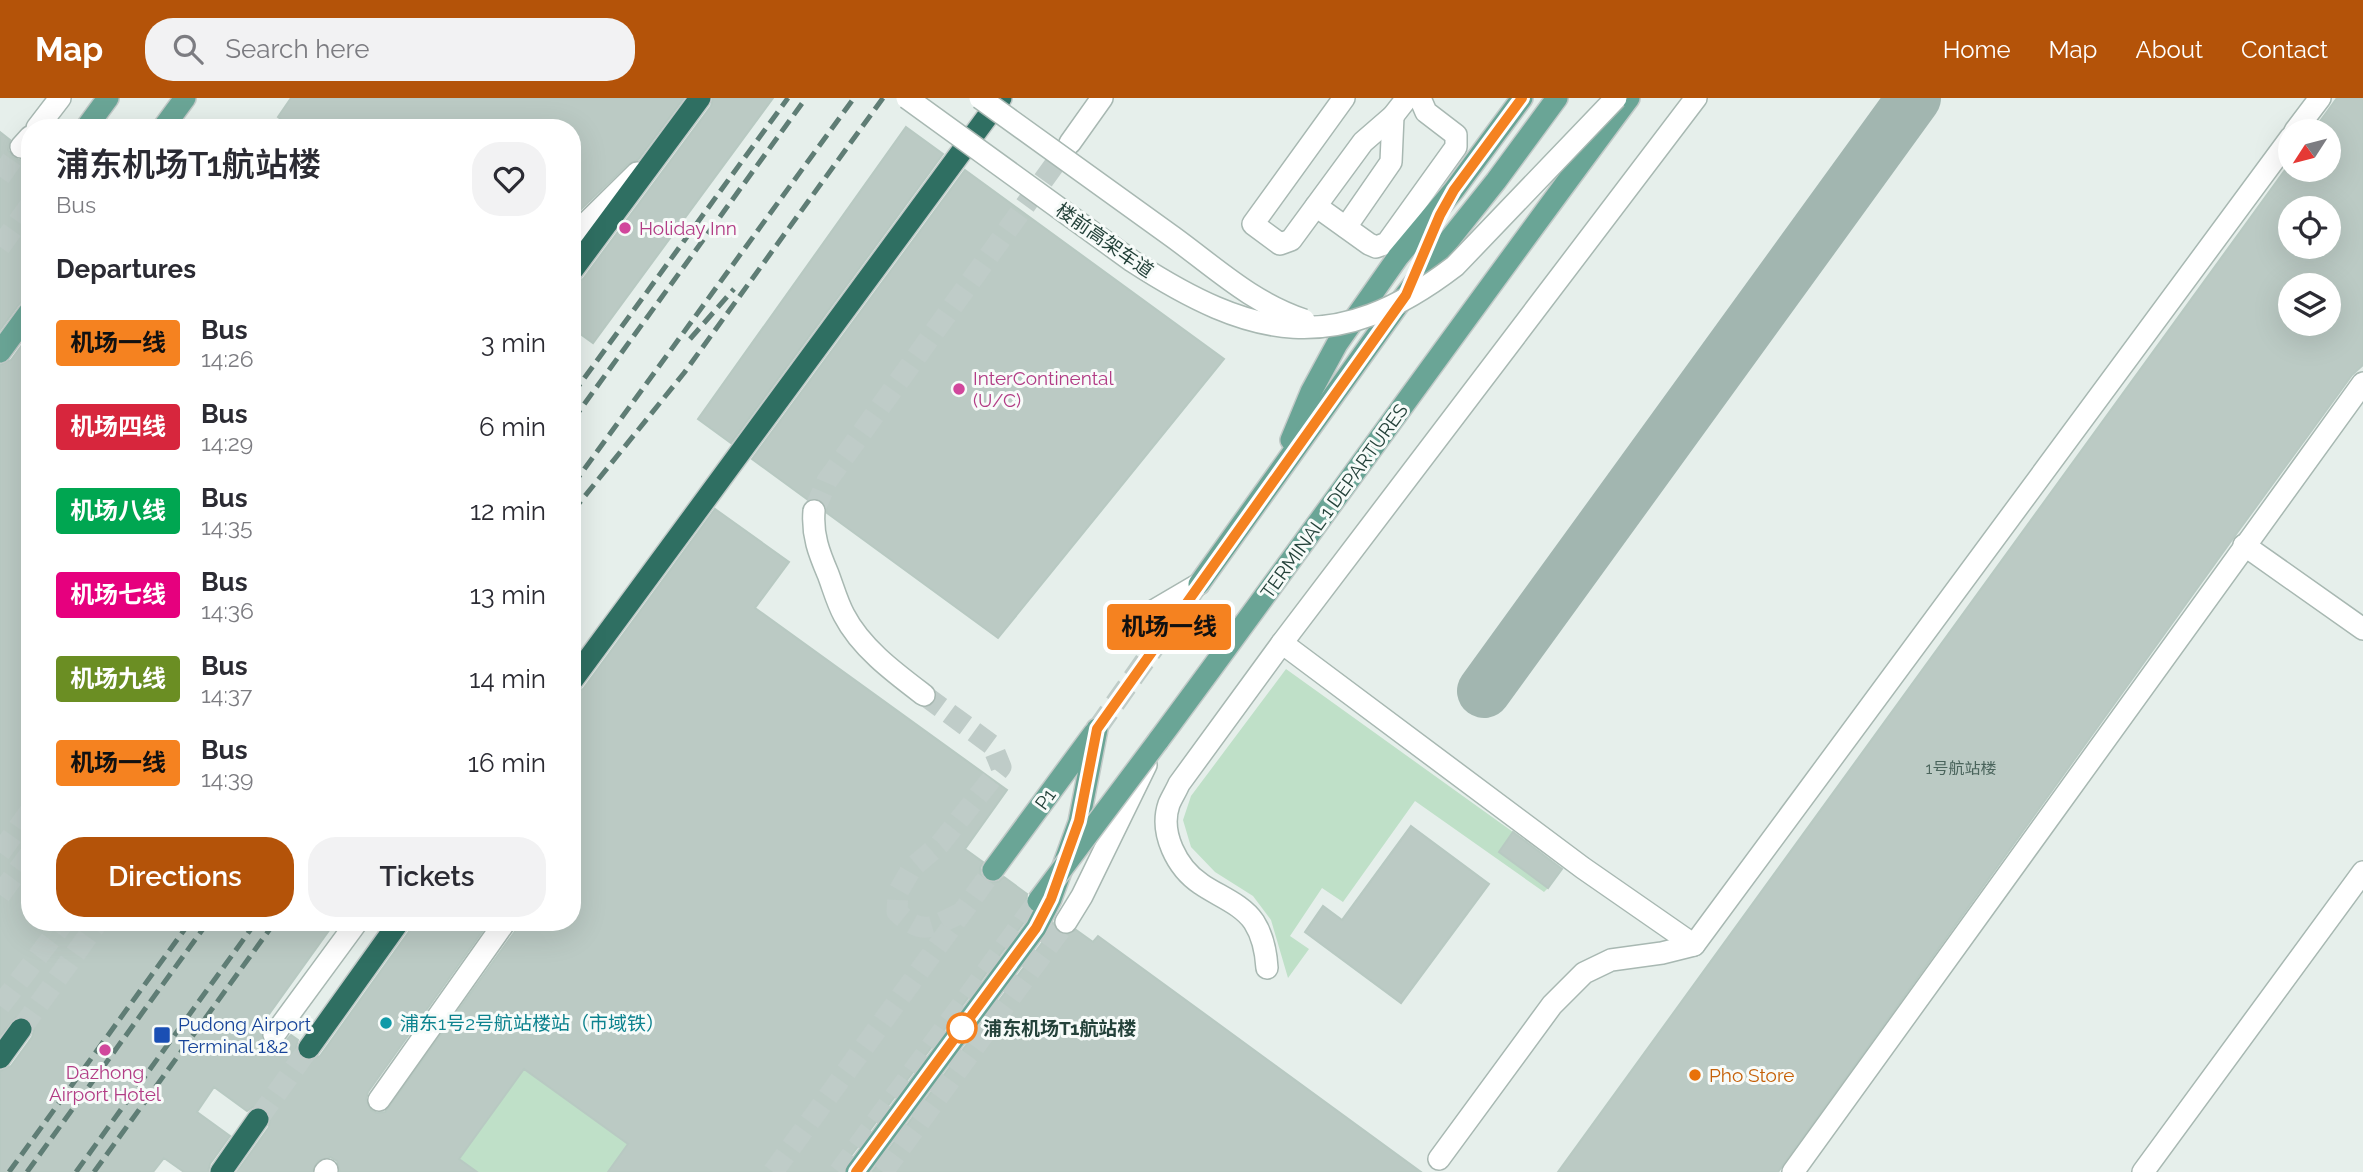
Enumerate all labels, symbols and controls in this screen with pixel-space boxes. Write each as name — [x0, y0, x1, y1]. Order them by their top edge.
search box — [145, 18, 635, 81]
text: Map — [35, 30, 103, 69]
icon: search — [169, 30, 207, 68]
text: Search here — [225, 34, 370, 64]
text: Home — [1943, 35, 2011, 64]
text: Map — [2049, 35, 2097, 64]
text: About — [2135, 35, 2203, 64]
text: Contact — [2241, 35, 2328, 64]
north arrow — [2278, 119, 2342, 182]
map controls — [2278, 119, 2341, 336]
button: heart — [472, 142, 546, 216]
text: 浦东机场T1航站楼 — [56, 145, 321, 184]
text: Bus — [56, 191, 96, 218]
button: locate — [2278, 196, 2341, 259]
street label: 楼前高架车道 — [1052, 198, 1158, 282]
place label: Holiday Inn — [639, 217, 737, 239]
marker: Holiday Inn — [617, 220, 633, 236]
text: Departures — [56, 254, 196, 284]
button: layers — [2278, 273, 2341, 336]
text: Bus — [201, 315, 248, 345]
text: 机场一线 — [70, 328, 166, 357]
text: 3 min — [481, 328, 546, 358]
text: 14:26 — [201, 345, 254, 372]
place label: InterContinental (U/C) — [973, 367, 1114, 411]
marker: InterContinental (U/C) — [951, 381, 967, 397]
text: Bus — [201, 399, 248, 429]
street label: TERMINAL 1 DEPARTURES — [1256, 399, 1412, 603]
text: 机场四线 — [70, 412, 166, 441]
text: 6 min — [479, 412, 546, 442]
text: 14:29 — [201, 429, 253, 456]
text: Bus — [201, 483, 248, 513]
text: 机场八线 — [70, 496, 166, 525]
text: 12 min — [470, 496, 546, 526]
text: 14:35 — [201, 513, 253, 540]
text: Bus — [201, 567, 248, 597]
text: 机场七线 — [70, 580, 166, 609]
text: 13 min — [470, 580, 546, 610]
text: 14:36 — [201, 597, 254, 624]
line badge: 机场一线 — [1120, 604, 1218, 650]
text: 机场一线 — [1121, 612, 1217, 641]
text: Bus — [201, 651, 248, 681]
text: 机场九线 — [70, 664, 166, 693]
text: 14 min — [469, 664, 546, 694]
text: 14:37 — [201, 681, 252, 708]
text: Bus — [201, 735, 248, 765]
text: 机场一线 — [70, 748, 166, 777]
text: 16 min — [468, 748, 546, 778]
house number: 1号航站楼 — [1926, 759, 1996, 778]
text: 14:39 — [201, 765, 254, 792]
street label: P1 — [1030, 784, 1060, 814]
button: Directions — [56, 837, 294, 917]
button: Tickets — [308, 837, 546, 917]
place label: 浦东1号2号航站楼站（市域铁） — [400, 1012, 665, 1034]
place label: Pudong Airport Terminal 1&2 — [178, 1013, 312, 1057]
marker: 浦东机场T1航站楼 — [947, 1013, 977, 1043]
marker: 浦东1号2号航站楼站（市域铁） — [378, 1015, 394, 1031]
place label: 浦东机场T1航站楼 — [983, 1017, 1136, 1039]
marker: Pudong Airport Terminal 1&2 — [152, 1025, 172, 1045]
marker: Dazhong Airport Hotel — [97, 1042, 113, 1058]
place label: Dazhong Airport Hotel — [49, 1061, 162, 1105]
place label: Pho Store — [1709, 1064, 1794, 1086]
marker: Pho Store — [1687, 1067, 1703, 1083]

